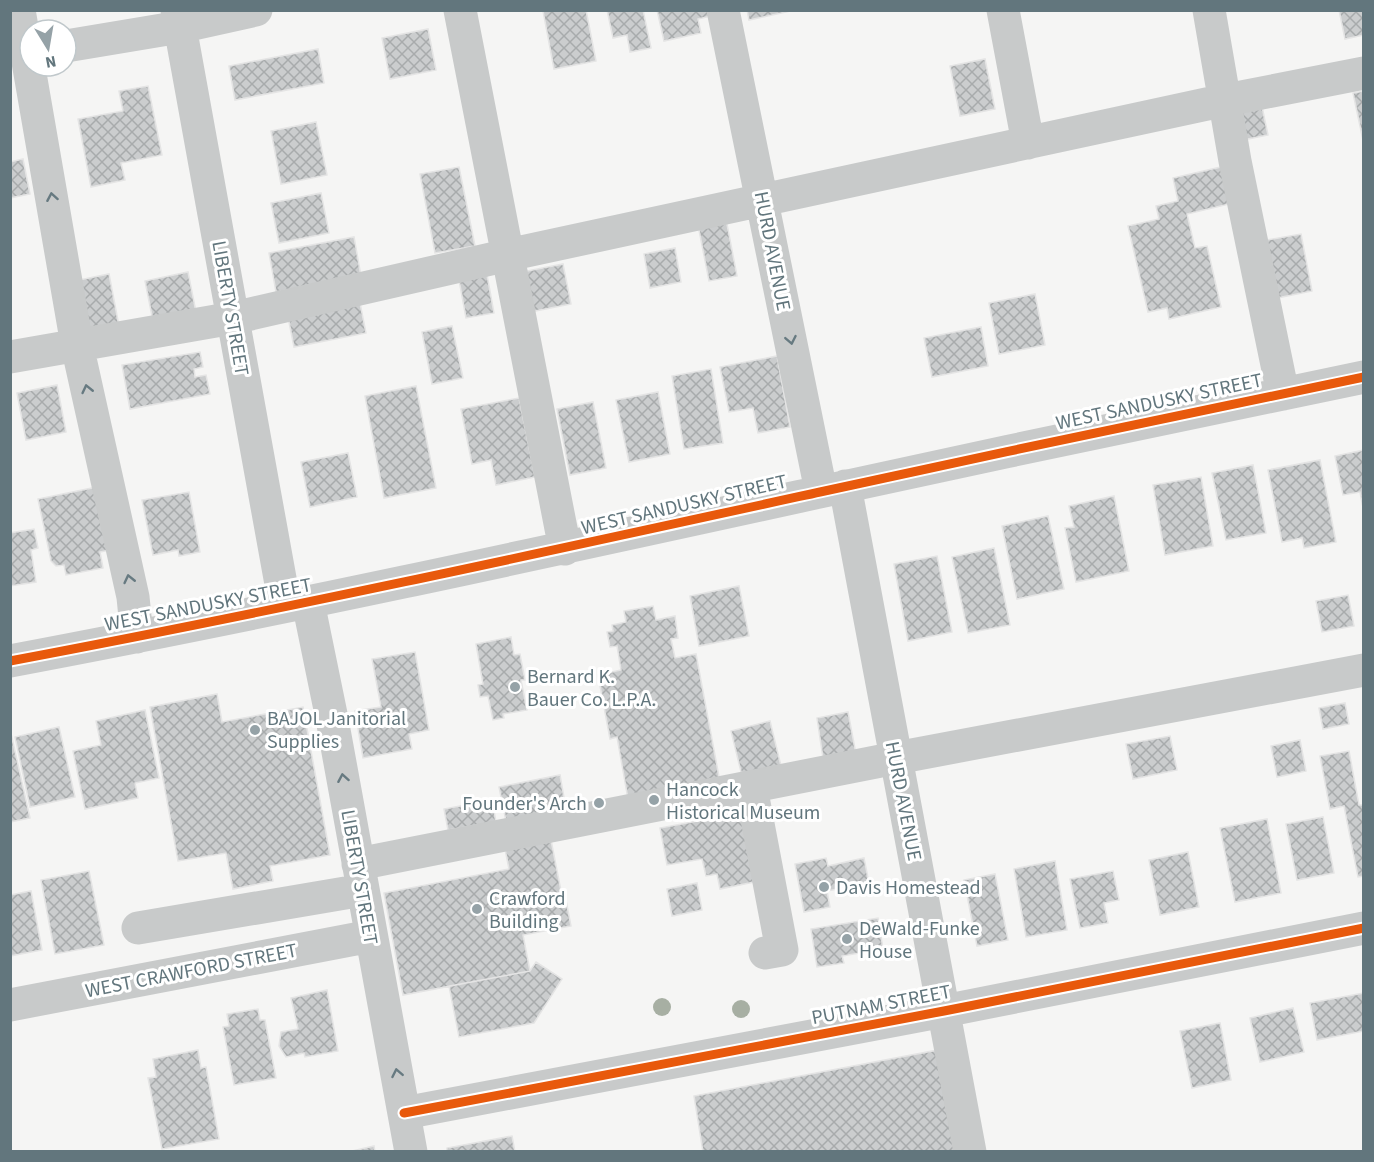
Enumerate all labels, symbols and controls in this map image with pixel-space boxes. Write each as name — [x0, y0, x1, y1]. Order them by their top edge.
north arrow — [18, 18, 78, 78]
text: N — [43, 50, 58, 74]
street label: HURD AVENUE — [747, 189, 797, 313]
one-way arrow — [46, 193, 59, 203]
street label: LIBERTY STREET — [204, 239, 256, 378]
one-way arrow — [784, 335, 797, 345]
street label: WEST SANDUSKY STREET — [1053, 366, 1265, 438]
one-way arrow — [81, 384, 94, 394]
street label: WEST SANDUSKY STREET — [579, 468, 790, 542]
street label: WEST SANDUSKY STREET — [102, 571, 314, 639]
one-way arrow — [124, 575, 137, 585]
place label: Bernard K. Bauer Co. L.P.A. — [527, 663, 656, 714]
marker: Bernard K. Bauer Co. L.P.A. — [508, 680, 522, 694]
place label: BAJOL Janitorial Supplies — [267, 705, 406, 756]
marker: BAJOL Janitorial Supplies — [248, 723, 262, 737]
street label: HURD AVENUE — [878, 739, 928, 863]
one-way arrow — [337, 774, 349, 783]
place label: Hancock Historical Museum — [666, 776, 820, 827]
place label: Founder's Arch — [462, 790, 587, 818]
marker: Hancock Historical Museum — [647, 793, 661, 807]
marker: Founder's Arch — [592, 796, 606, 810]
street label: LIBERTY STREET — [333, 808, 385, 947]
place label: Davis Homestead — [836, 874, 981, 902]
marker: Davis Homestead — [817, 880, 831, 894]
place label: Crawford Building — [489, 885, 566, 936]
marker: Crawford Building — [470, 902, 484, 916]
place label: DeWald-Funke House — [859, 915, 980, 966]
marker: DeWald-Funke House — [840, 932, 854, 946]
street label: WEST CRAWFORD STREET — [83, 937, 300, 1005]
street label: PUTNAM STREET — [809, 978, 954, 1032]
one-way arrow — [391, 1069, 404, 1079]

